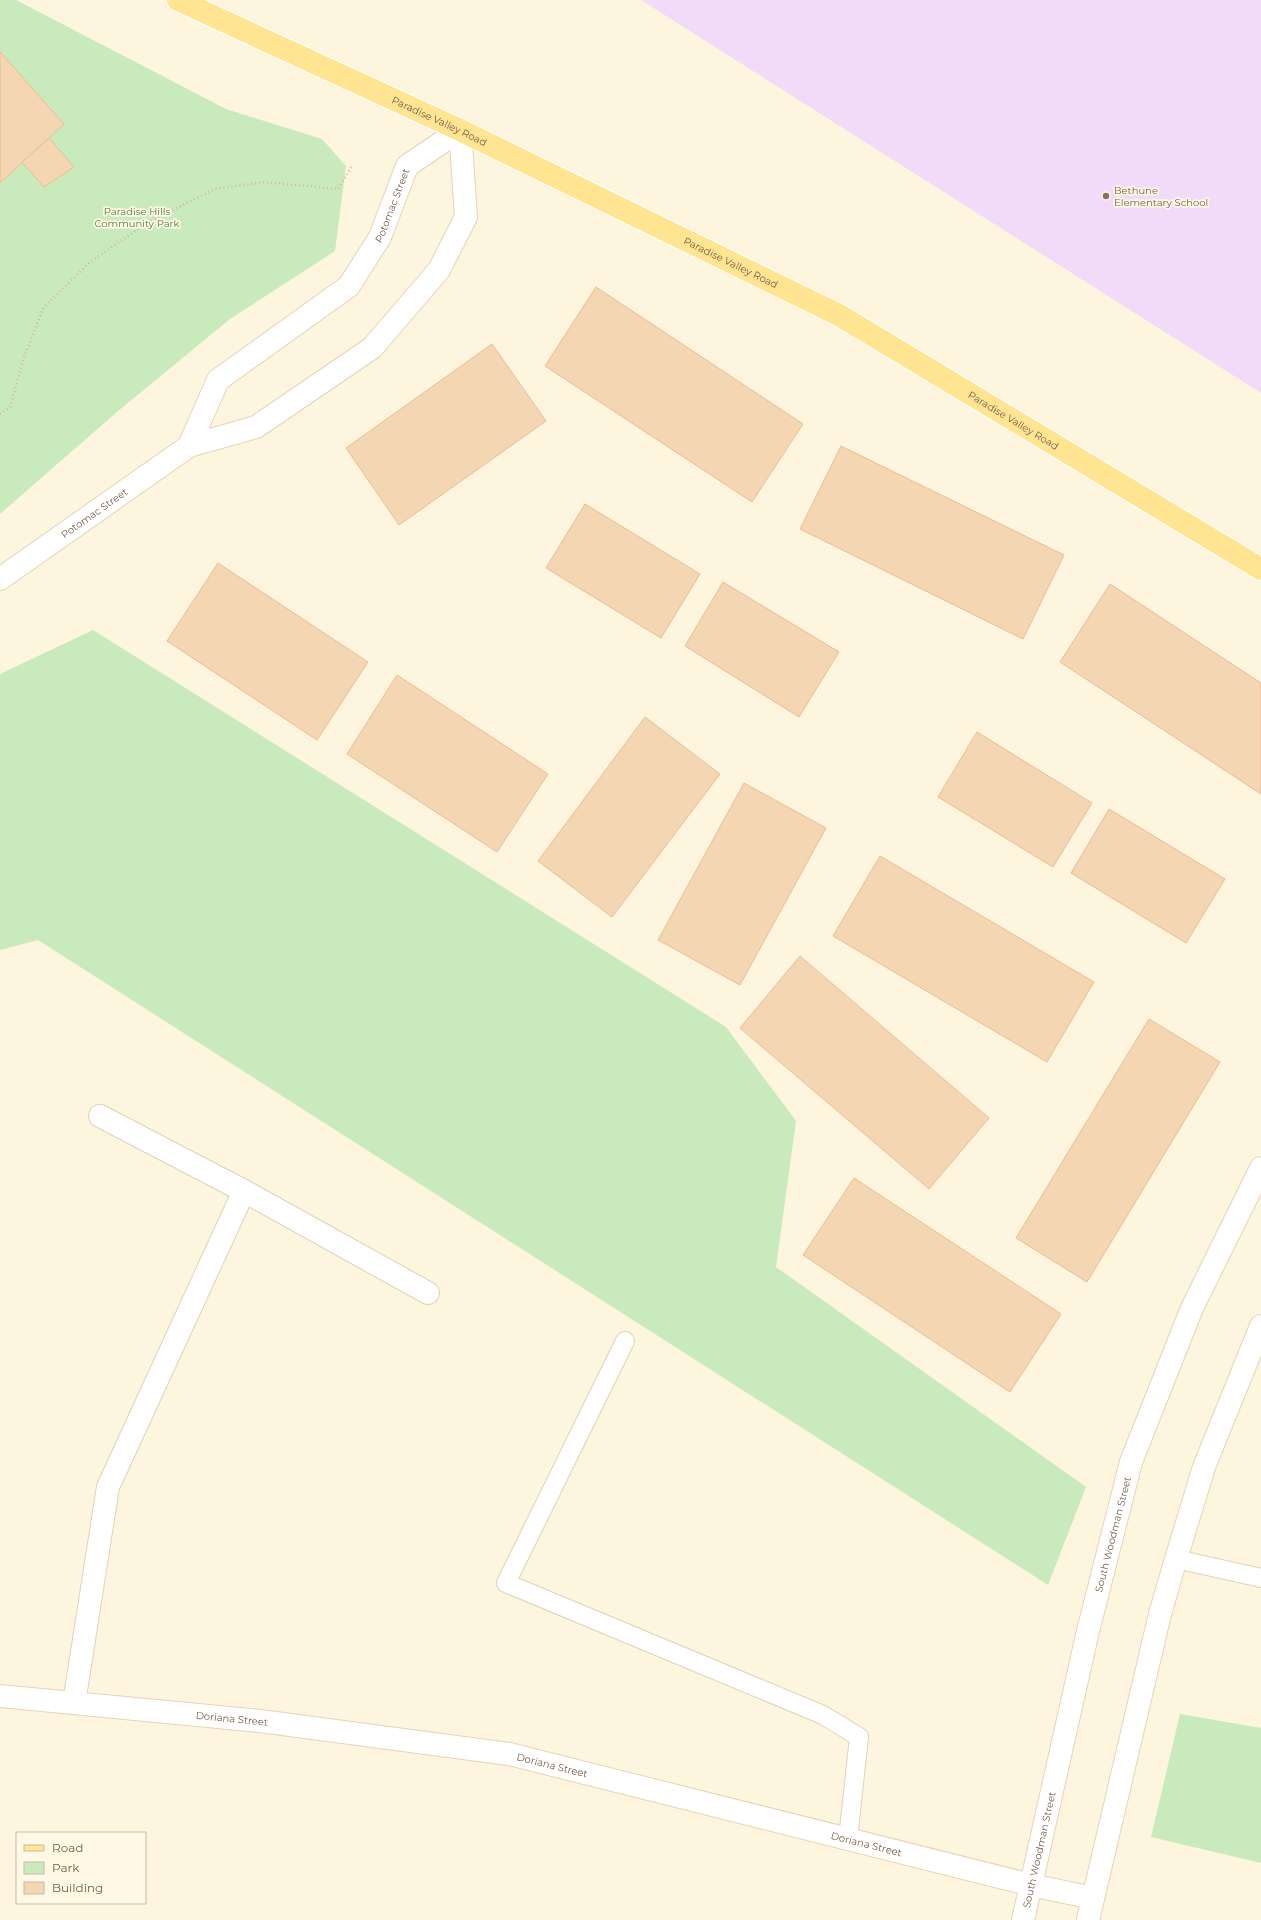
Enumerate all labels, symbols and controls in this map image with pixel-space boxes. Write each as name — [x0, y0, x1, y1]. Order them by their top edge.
street label: Paradise Valley Road — [390, 93, 489, 149]
street label: Potomac Street — [372, 167, 412, 245]
place label: Bethune Elementary School — [1114, 184, 1208, 209]
marker: Bethune Elementary School — [1101, 191, 1111, 201]
park label: Paradise Hills Community Park — [94, 205, 180, 230]
street label: Paradise Valley Road — [681, 234, 780, 291]
street label: Paradise Valley Road — [966, 388, 1061, 453]
street label: Potomac Street — [58, 485, 130, 541]
street label: South Woodman Street — [1092, 1475, 1134, 1594]
street label: Doriana Street — [195, 1709, 269, 1729]
street label: Doriana Street — [515, 1750, 589, 1780]
street label: South Woodman Street — [1020, 1791, 1059, 1909]
street label: Doriana Street — [830, 1829, 903, 1859]
legend — [16, 1832, 146, 1904]
text: Road — [52, 1840, 83, 1855]
text: Park — [52, 1860, 80, 1875]
text: Building — [52, 1880, 103, 1895]

